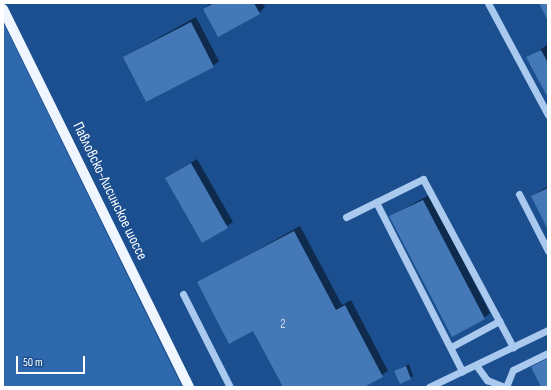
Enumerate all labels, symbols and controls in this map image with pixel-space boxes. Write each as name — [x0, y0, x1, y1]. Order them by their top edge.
street label: Павловско-Лисинское шоссе — [69, 119, 151, 263]
house number: 2 — [280, 316, 286, 332]
scale bar — [18, 348, 87, 374]
text: 50 m — [23, 355, 43, 370]

